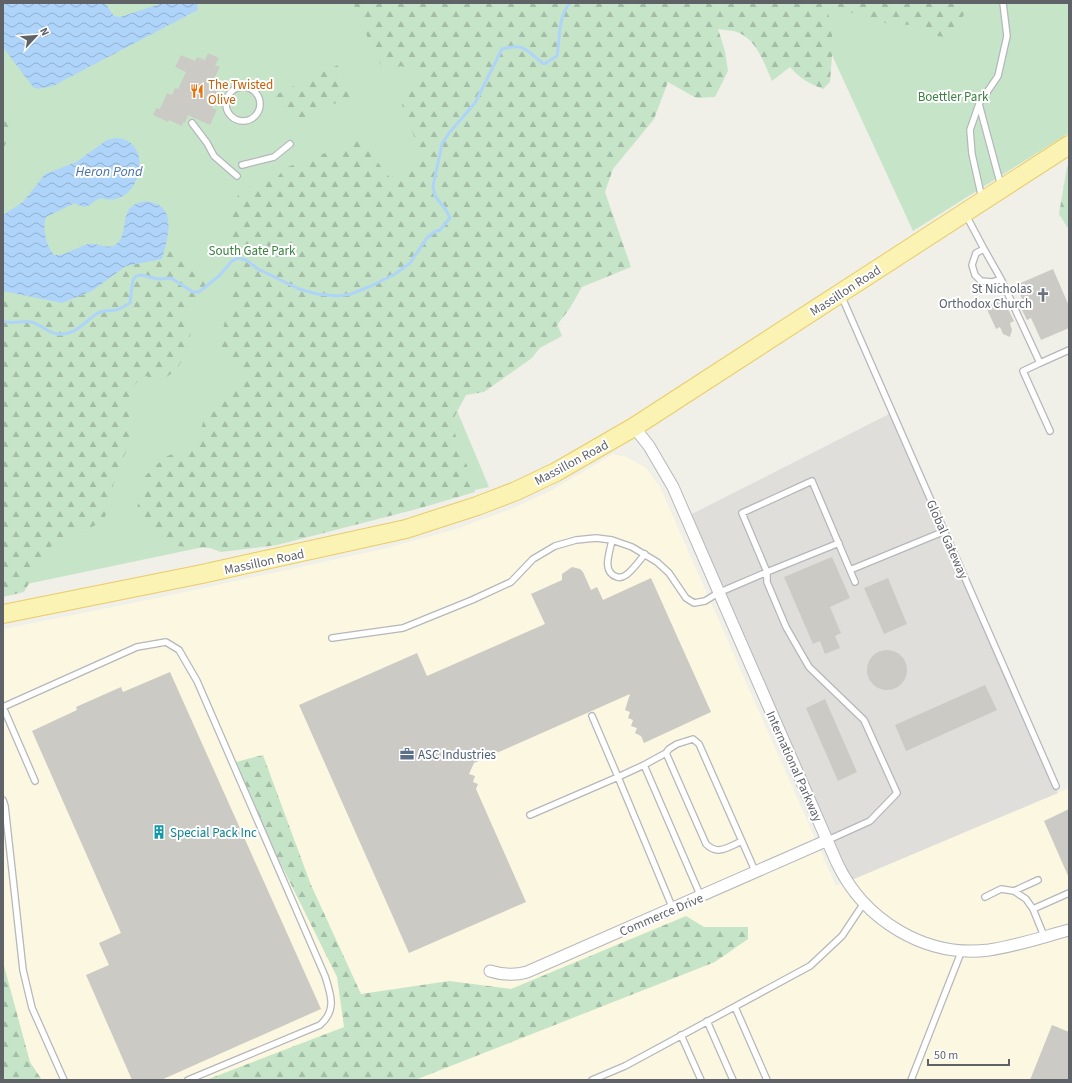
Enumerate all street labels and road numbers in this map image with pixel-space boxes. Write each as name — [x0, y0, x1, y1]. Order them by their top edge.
street label: Massillon Road — [807, 261, 885, 321]
street label: Massillon Road — [531, 436, 612, 490]
street label: Global Gateway — [922, 497, 973, 582]
street label: Massillon Road — [223, 545, 306, 579]
street label: International Parkway — [762, 708, 827, 825]
street label: Commerce Drive — [617, 889, 706, 941]

